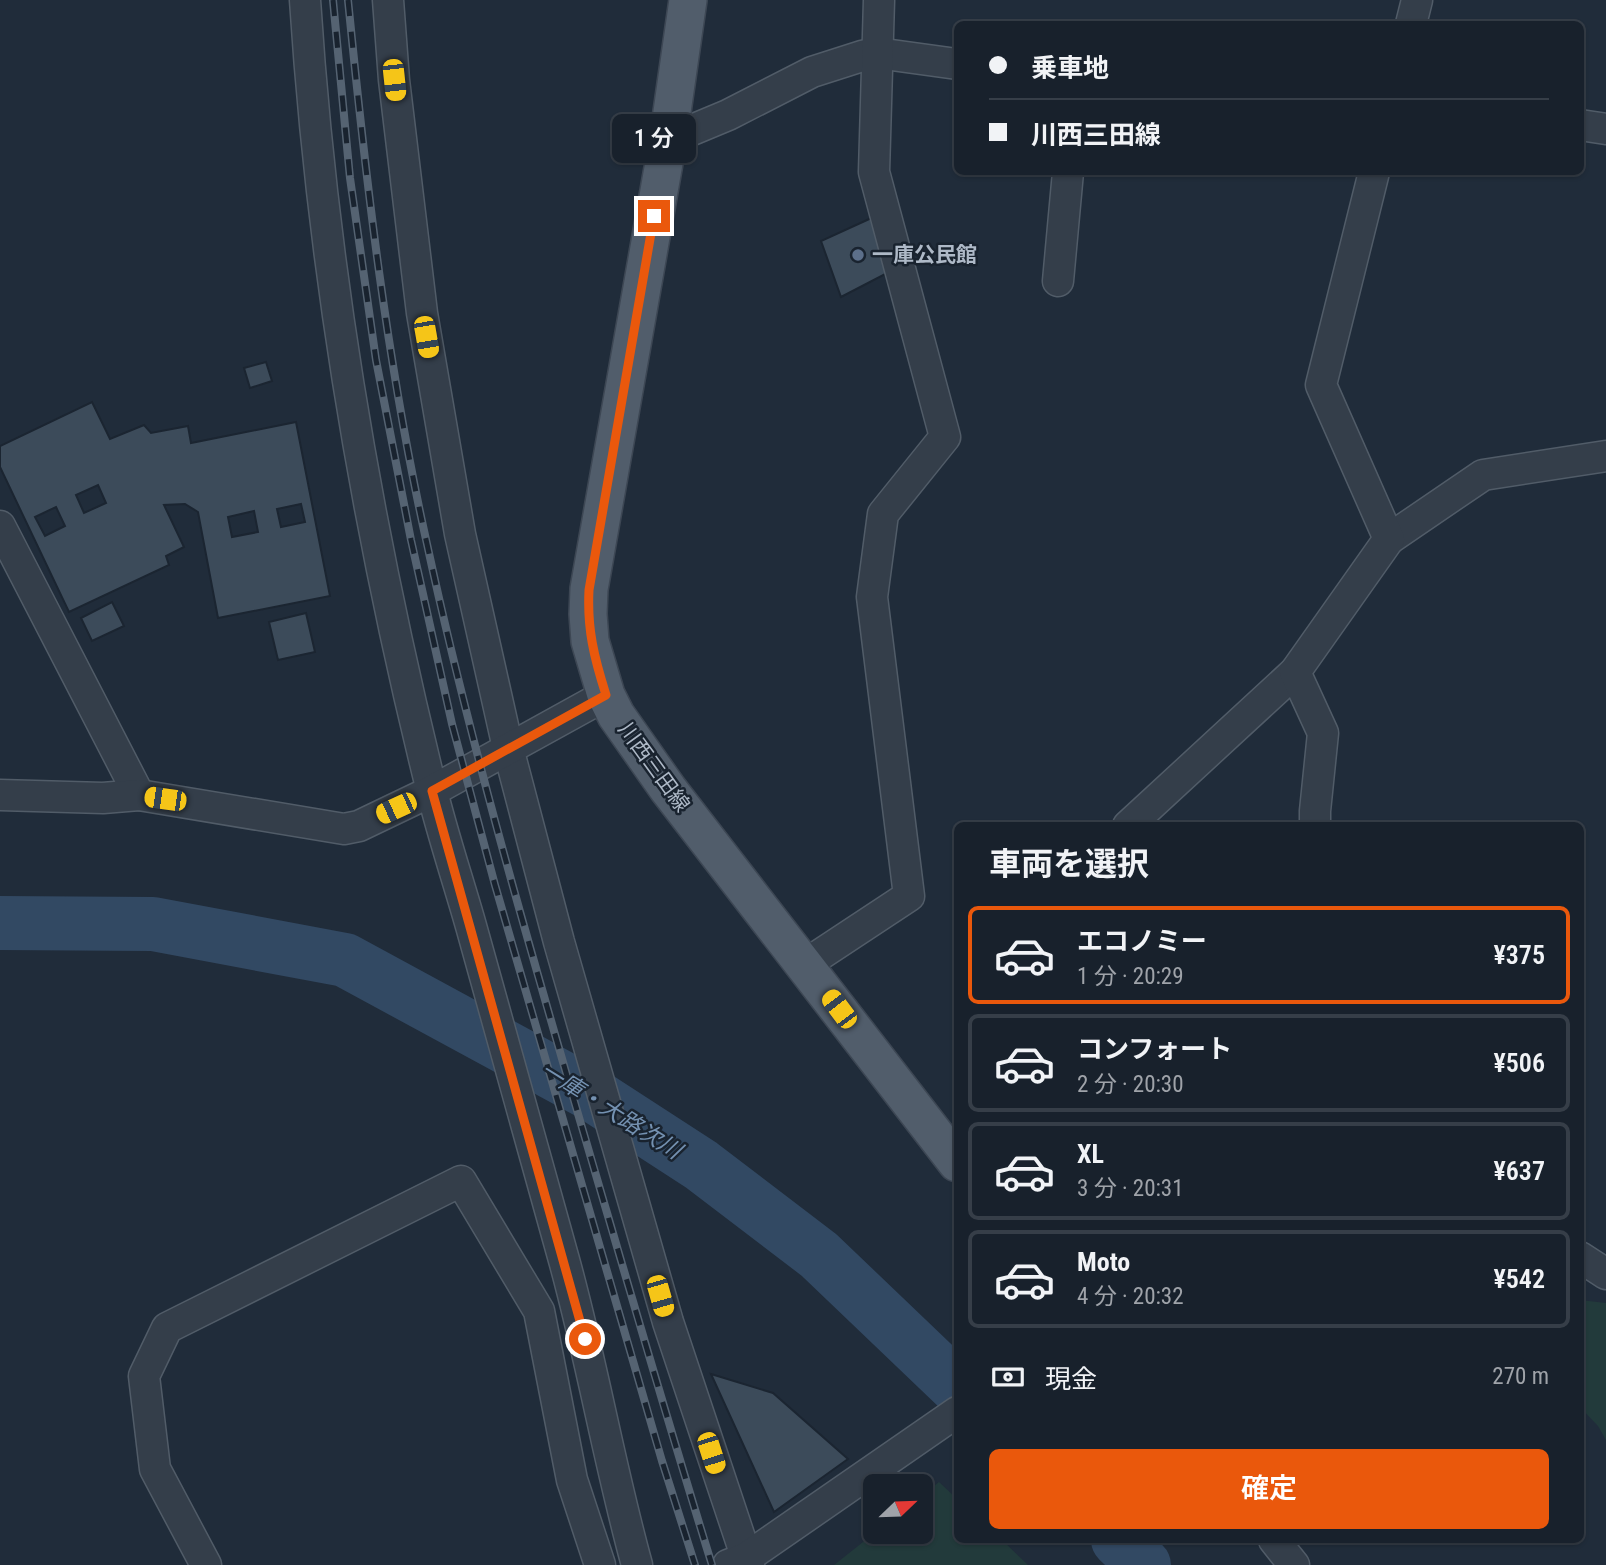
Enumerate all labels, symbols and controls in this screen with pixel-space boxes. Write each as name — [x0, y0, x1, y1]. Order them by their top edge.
text: 乗車地 — [1031, 53, 1109, 83]
car — [382, 58, 407, 102]
callout: 1 分 — [612, 114, 696, 164]
text: 川西三田線 — [1031, 120, 1161, 150]
text: 1 分 — [634, 125, 674, 152]
route end — [638, 200, 670, 232]
place label: 一庫公民館 — [872, 243, 977, 267]
marker: 一庫公民館 — [850, 247, 866, 263]
car — [413, 314, 440, 360]
street label: 川西三田線 — [613, 717, 695, 817]
car — [143, 786, 188, 812]
car — [373, 790, 420, 826]
text: 車両を選択 — [989, 845, 1149, 883]
icon: car — [993, 924, 1056, 987]
text: エコノミー — [1077, 926, 1207, 956]
text: ¥375 — [1493, 940, 1545, 970]
text: 1 分 · 20:29 — [1077, 963, 1184, 990]
car — [818, 986, 861, 1032]
icon: car — [993, 1032, 1056, 1095]
text: コンフォート — [1077, 1034, 1232, 1064]
text: ¥506 — [1493, 1048, 1545, 1078]
water label: 一庫・大路次川 — [535, 1056, 689, 1166]
text: 2 分 · 20:30 — [1077, 1071, 1184, 1098]
text: XL — [1077, 1139, 1104, 1169]
icon: car — [993, 1140, 1056, 1203]
text: ¥637 — [1493, 1156, 1545, 1186]
text: 3 分 · 20:31 — [1077, 1175, 1184, 1202]
text: Moto — [1077, 1247, 1130, 1277]
icon: car — [993, 1248, 1056, 1311]
text: ¥542 — [1493, 1264, 1545, 1294]
car — [645, 1273, 676, 1319]
text: 4 分 · 20:32 — [1077, 1283, 1184, 1310]
route start — [569, 1323, 601, 1355]
icon: cash — [989, 1358, 1027, 1396]
text: 270 m — [1492, 1363, 1549, 1390]
text: 現金 — [1045, 1364, 1097, 1394]
car — [695, 1430, 728, 1476]
button: 確定 — [989, 1449, 1549, 1529]
north arrow — [863, 1474, 933, 1544]
map controls — [863, 1474, 933, 1544]

